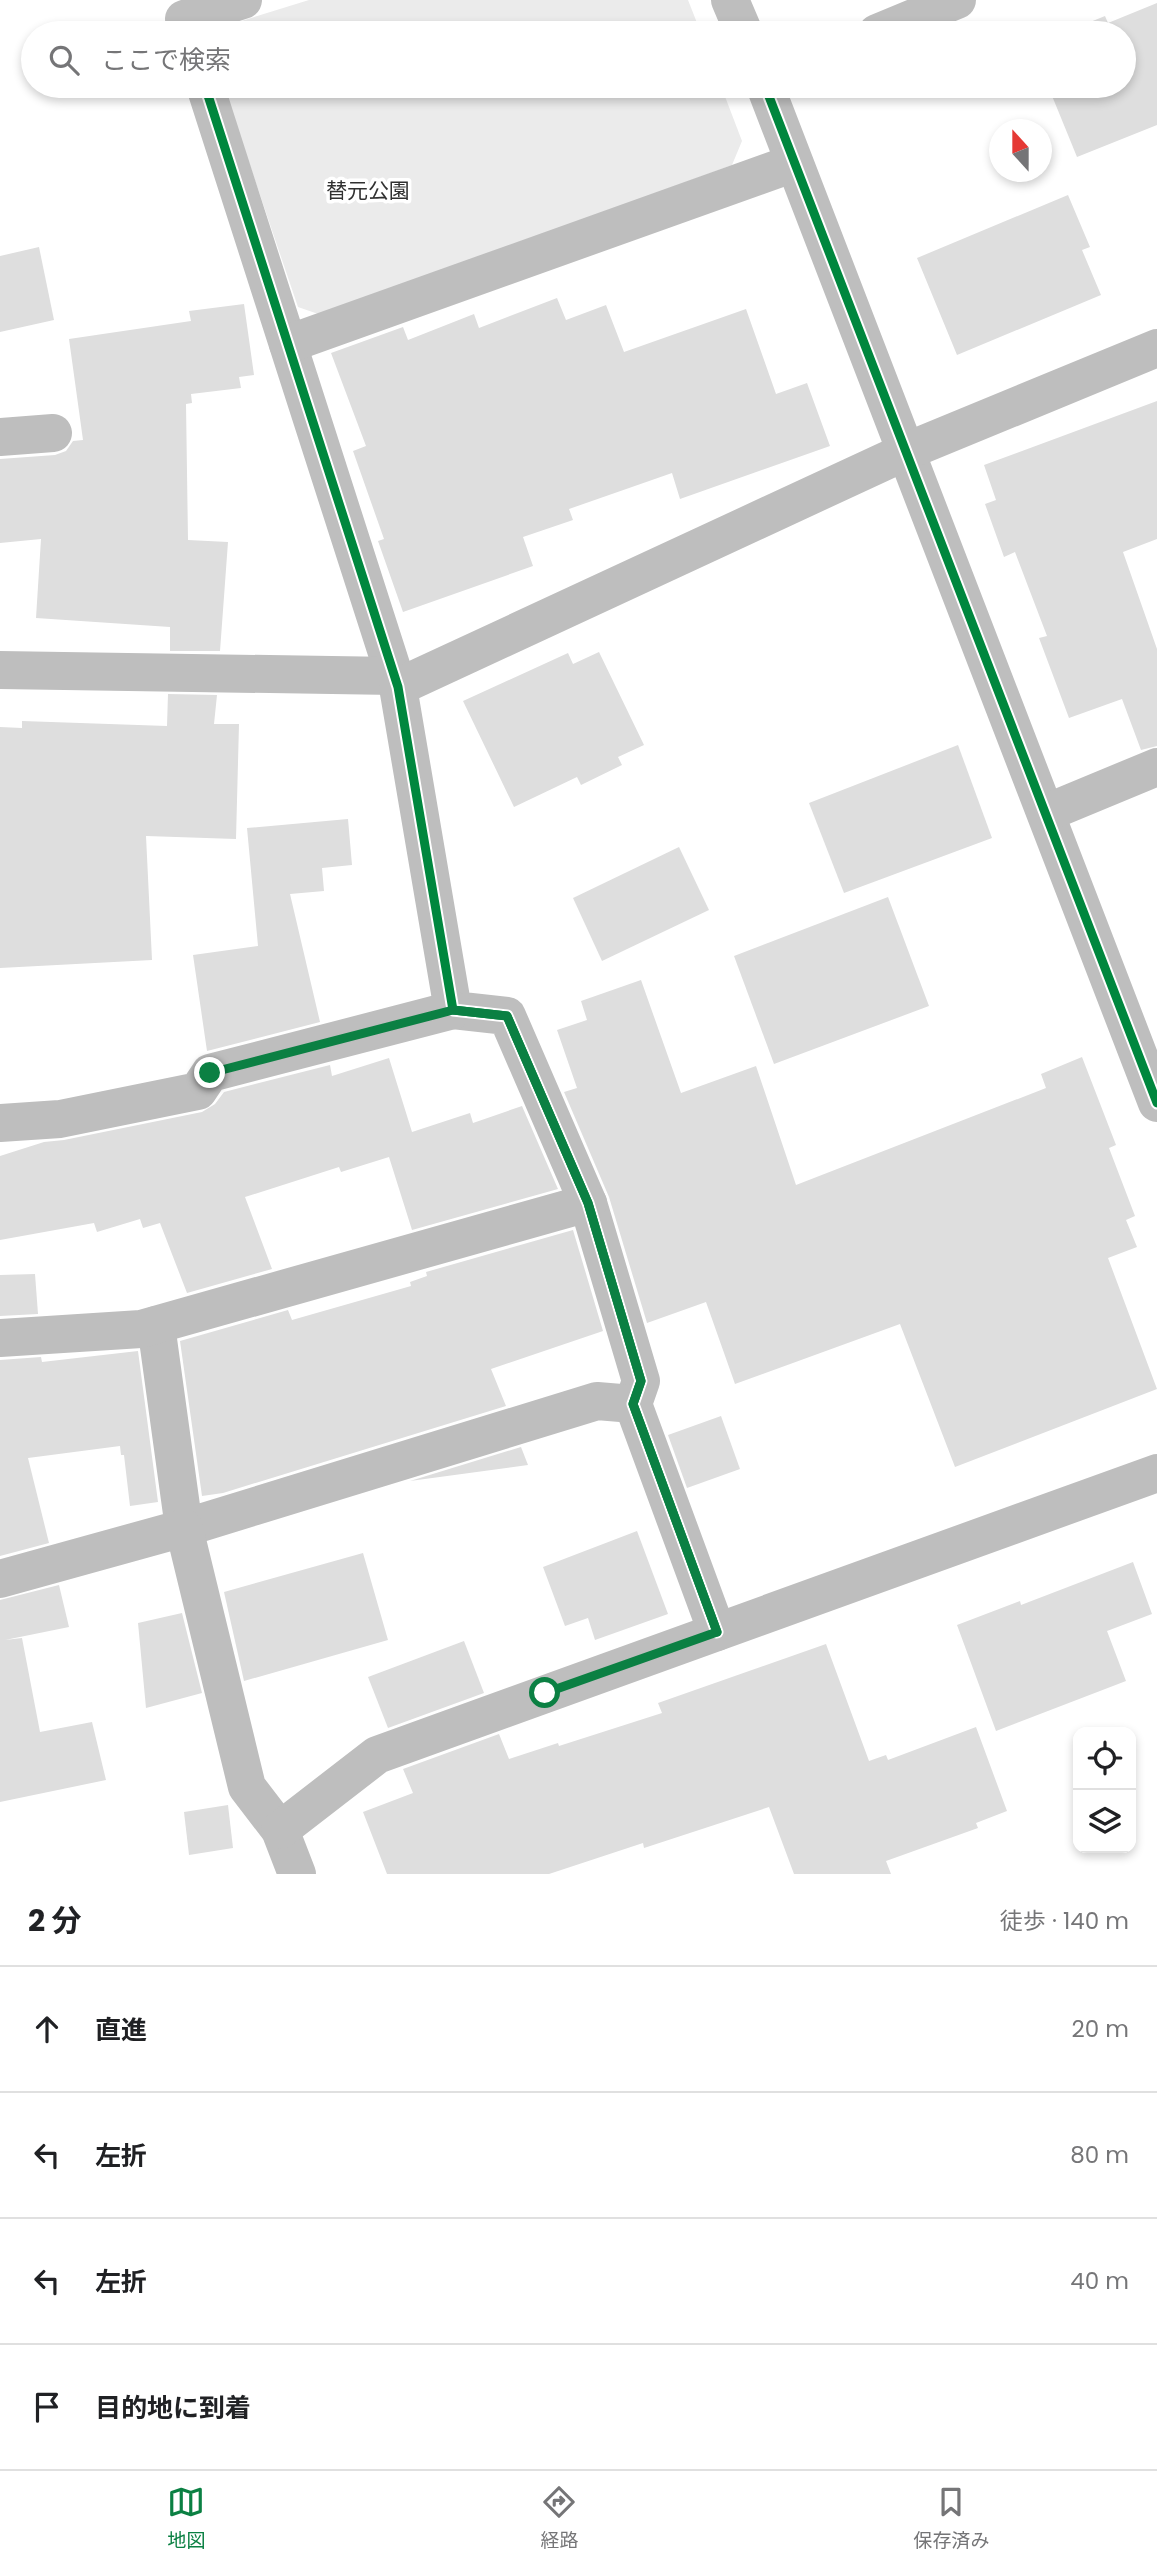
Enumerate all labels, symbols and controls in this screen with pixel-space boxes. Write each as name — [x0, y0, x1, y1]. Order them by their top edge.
search box — [21, 21, 1136, 98]
icon: search — [45, 41, 83, 79]
text: ここで検索 — [101, 42, 231, 78]
north arrow — [989, 119, 1052, 182]
park label: 替元公園 — [326, 176, 410, 205]
route end — [194, 1057, 225, 1088]
route start — [529, 1677, 560, 1708]
map controls — [1073, 1727, 1136, 1853]
button: locate — [1073, 1727, 1136, 1790]
button: layers — [1073, 1790, 1136, 1853]
text: 2 分 — [28, 1899, 82, 1942]
text: 徒歩 · 140 m — [1000, 1905, 1129, 1937]
icon: ahead — [28, 2010, 66, 2048]
text: 直進 — [95, 2012, 147, 2048]
text: 20 m — [1071, 2013, 1129, 2045]
icon: left — [28, 2136, 66, 2174]
text: 左折 — [95, 2138, 147, 2174]
text: 80 m — [1070, 2139, 1129, 2171]
icon: left — [28, 2262, 66, 2300]
text: 左折 — [95, 2264, 147, 2300]
text: 40 m — [1070, 2265, 1129, 2297]
icon: arrive — [28, 2388, 66, 2426]
text: 目的地に到着 — [95, 2390, 251, 2426]
tab: 地図 — [167, 2483, 206, 2555]
tab: 経路 — [540, 2483, 579, 2555]
tab: 保存済み — [913, 2483, 990, 2555]

